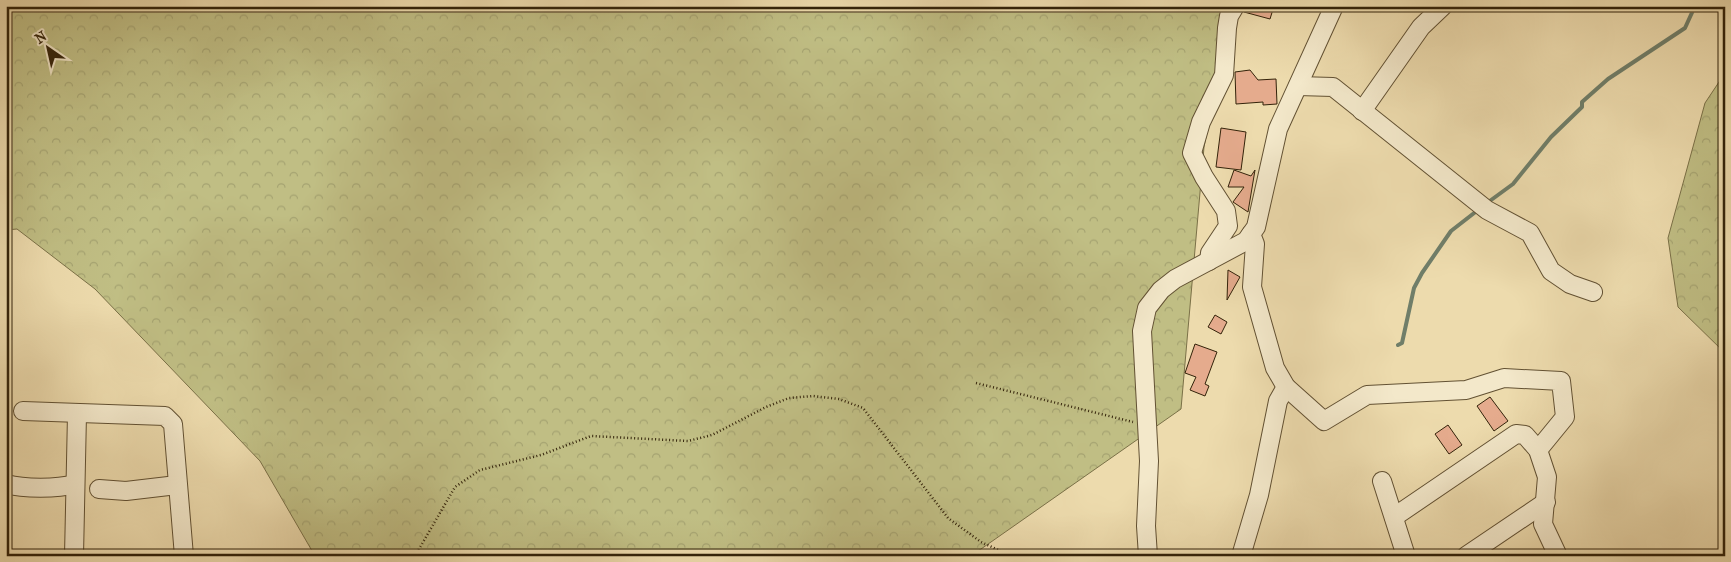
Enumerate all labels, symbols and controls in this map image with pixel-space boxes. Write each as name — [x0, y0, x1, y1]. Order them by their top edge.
north arrow — [22, 22, 72, 72]
text: N — [32, 27, 50, 48]

